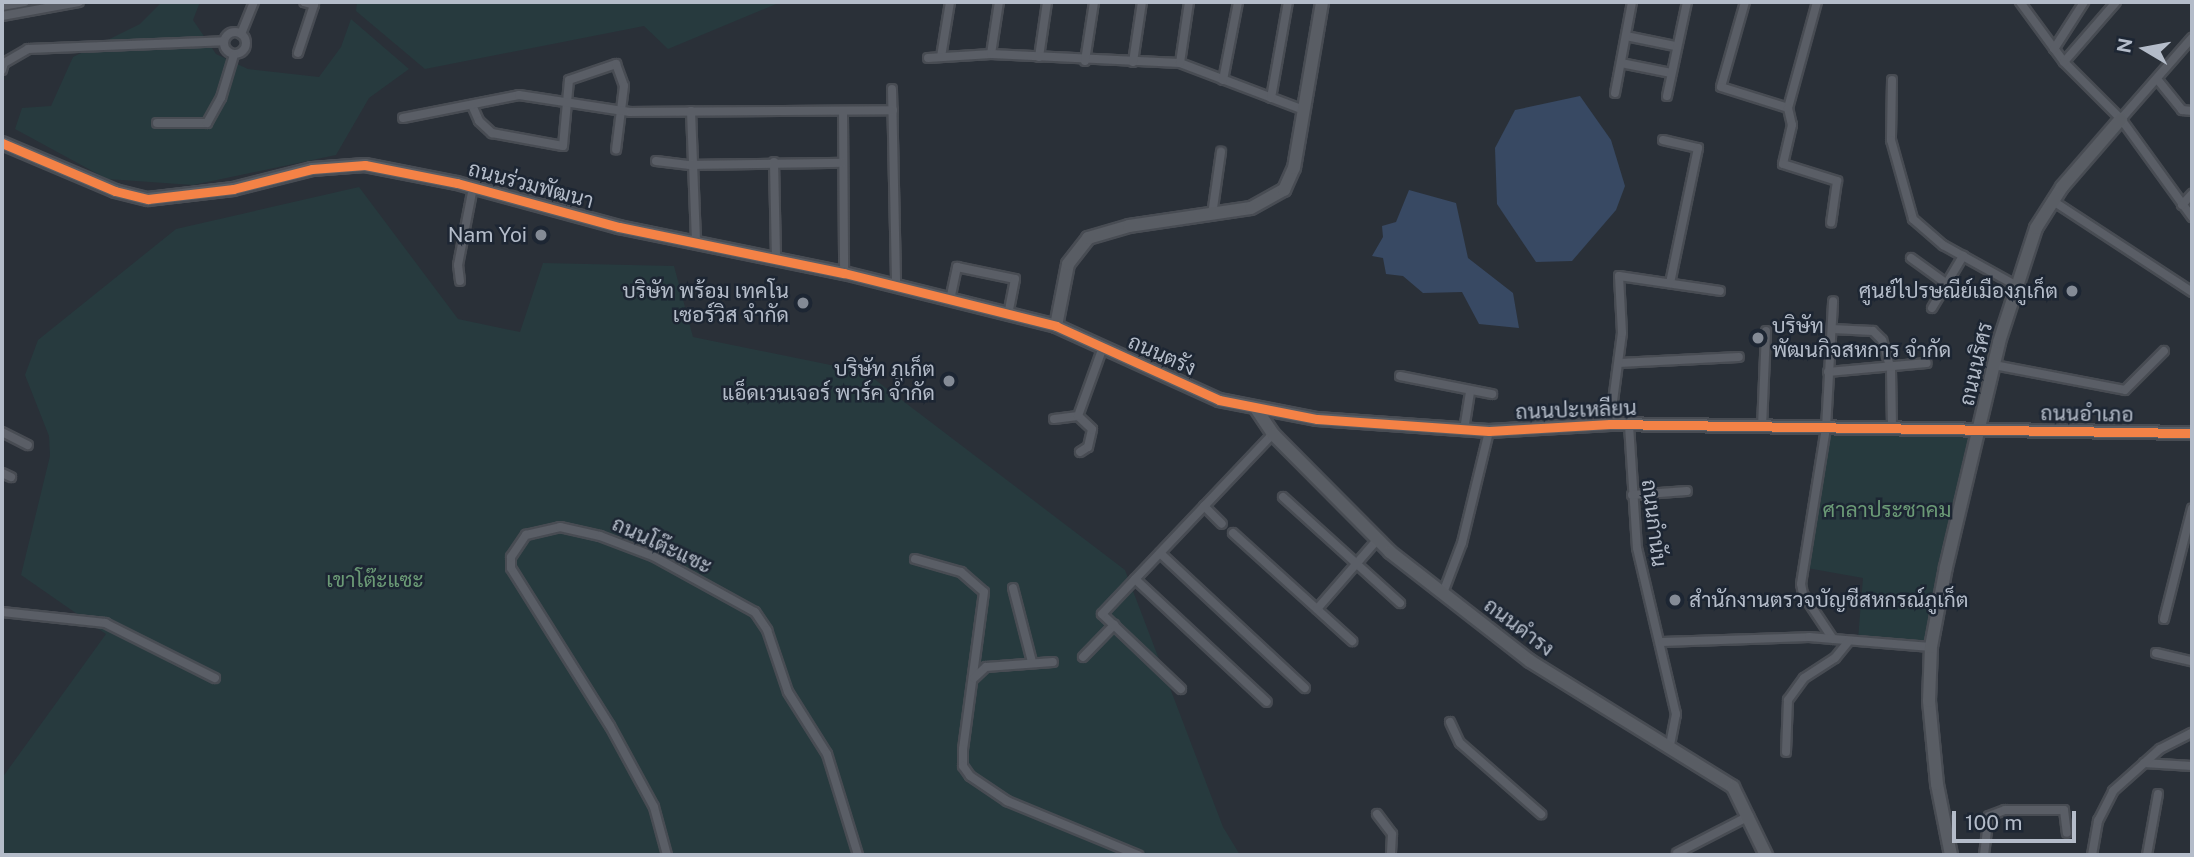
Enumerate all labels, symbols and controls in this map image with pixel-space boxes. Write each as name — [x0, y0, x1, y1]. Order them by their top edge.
north arrow — [2110, 14, 2180, 84]
text: N — [2112, 36, 2136, 55]
street label: ถนนร่วมพัฒนา — [465, 156, 597, 214]
place label: Nam Yoi — [448, 222, 527, 248]
marker: Nam Yoi — [533, 227, 549, 243]
place label: บริษัท พร้อม เทคโน เซอร์วิส จำกัด — [622, 278, 789, 328]
place label: ศูนย์ไปรษณีย์เมืองภูเก็ต — [1859, 278, 2058, 304]
marker: ศูนย์ไปรษณีย์เมืองภูเก็ต — [2064, 283, 2080, 299]
marker: บริษัท พร้อม เทคโน เซอร์วิส จำกัด — [795, 295, 811, 311]
place label: บริษัท พัฒนกิจสหการ จำกัด — [1772, 313, 1951, 363]
street label: ถนนนริศร — [1954, 320, 1998, 408]
street label: ถนนตรัง — [1124, 329, 1200, 381]
marker: บริษัท พัฒนกิจสหการ จำกัด — [1750, 330, 1766, 346]
place label: บริษัท ภูเก็ต แอ็ดเวนเจอร์ พาร์ค จำกัด — [722, 356, 935, 406]
marker: บริษัท ภูเก็ต แอ็ดเวนเจอร์ พาร์ค จำกัด — [941, 373, 957, 389]
street label: ถนนปะเหลียน — [1515, 395, 1637, 425]
street label: ถนนอำเภอ — [2040, 401, 2134, 427]
street label: ถนนกำนัน — [1636, 478, 1672, 568]
park label: ศาลาประชาคม — [1823, 497, 1951, 523]
street label: ถนนโต๊ะแซะ — [608, 511, 716, 579]
park label: เขาโต๊ะแซะ — [326, 567, 424, 593]
place label: สำนักงานตรวจบัญชีสหกรณ์ภูเก็ต — [1689, 587, 1969, 613]
street label: ถนนดำรง — [1479, 592, 1559, 662]
marker: สำนักงานตรวจบัญชีสหกรณ์ภูเก็ต — [1667, 592, 1683, 608]
scale bar — [1956, 798, 2080, 842]
text: 100 m — [1965, 810, 2022, 835]

